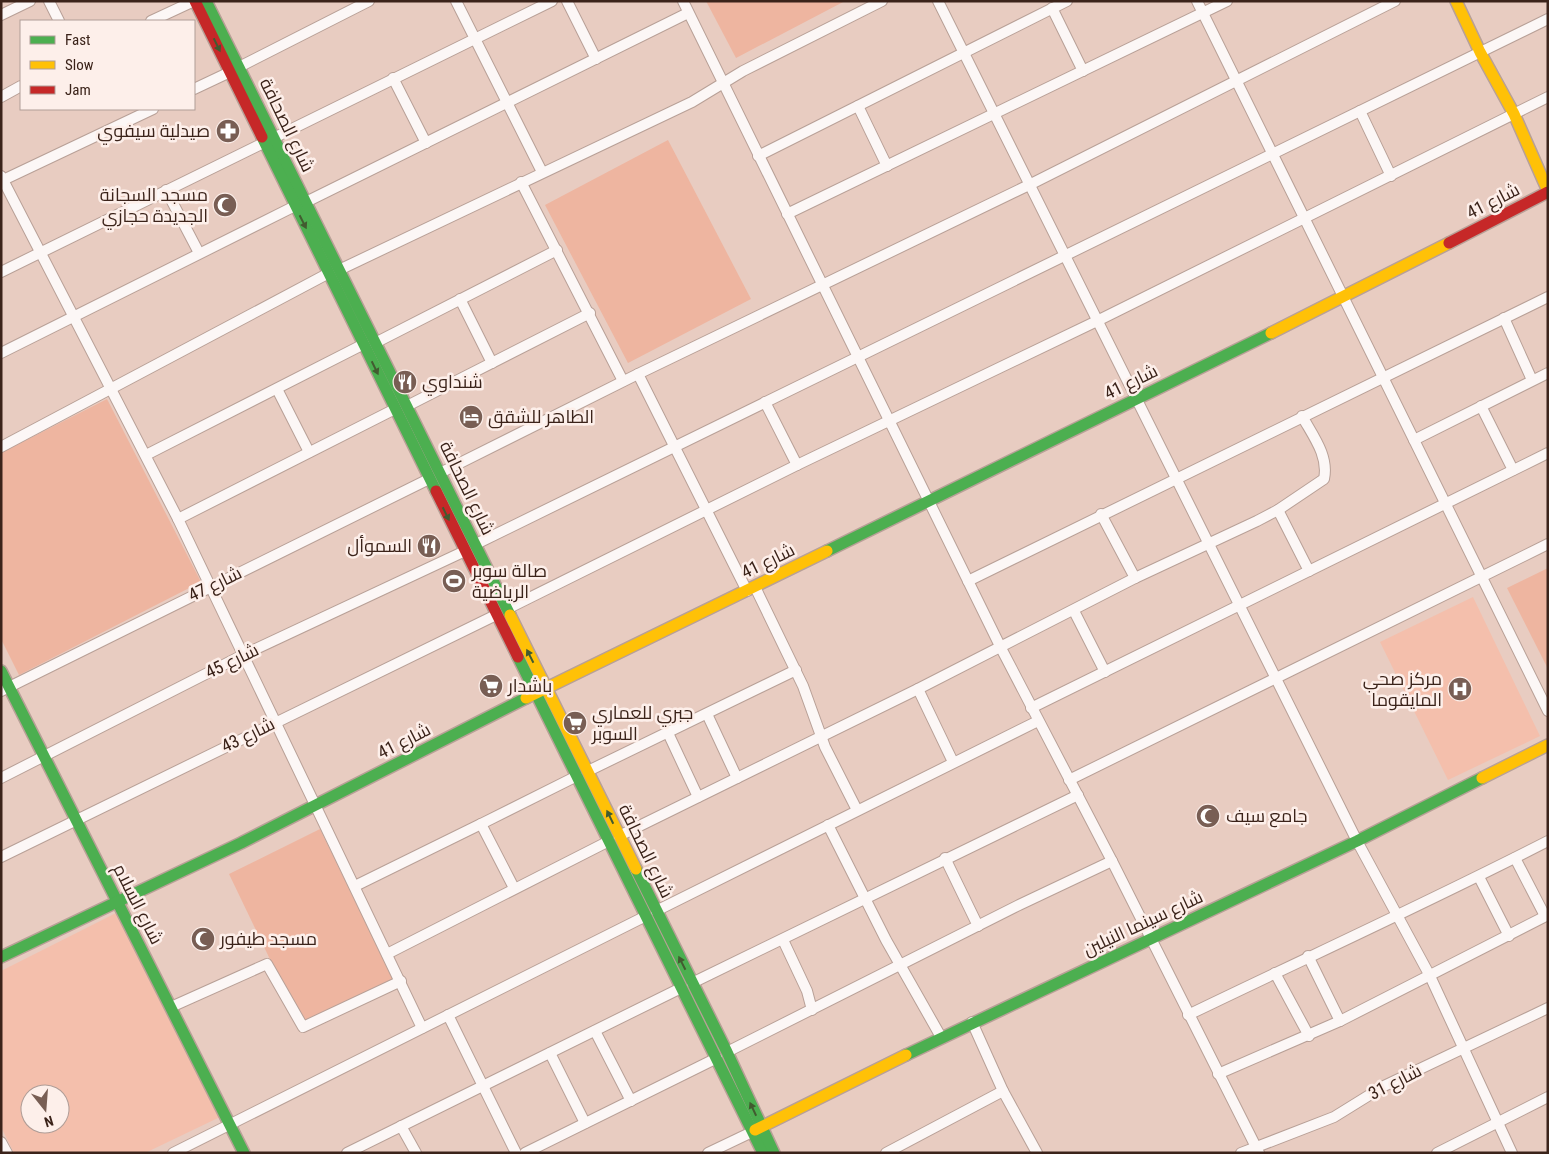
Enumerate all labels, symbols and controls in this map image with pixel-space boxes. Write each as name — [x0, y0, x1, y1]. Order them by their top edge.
legend — [20, 20, 195, 110]
text: Fast — [65, 31, 90, 49]
one-way arrow — [213, 38, 221, 52]
text: Slow — [65, 56, 94, 74]
street label: شارع الصحافة — [254, 75, 319, 176]
text: Jam — [65, 81, 91, 99]
pharmacy icon: صيدلية سيفوي — [215, 118, 241, 144]
place label: صيدلية سيفوي — [97, 120, 210, 145]
street label: شارع 41 — [1463, 178, 1524, 225]
place label: مسجد السجانة الجديدة حجازي — [100, 184, 208, 230]
mosque icon: مسجد السجانة الجديدة حجازي — [212, 192, 238, 218]
one-way arrow — [299, 215, 307, 230]
street label: شارع 41 — [1101, 360, 1162, 405]
one-way arrow — [371, 361, 379, 375]
restaurant icon: شنداوي — [392, 369, 418, 395]
place label: شنداوي — [422, 371, 483, 396]
hotel icon: الطاهر للشقق — [458, 404, 484, 430]
place label: الطاهر للشقق — [488, 406, 594, 429]
street label: شارع الصحافة — [434, 438, 499, 539]
one-way arrow — [443, 507, 451, 521]
restaurant icon: السموأل — [416, 533, 442, 559]
place label: السموأل — [347, 535, 412, 557]
street label: شارع 41 — [738, 539, 799, 584]
place label: صالة سوبر الرياضية — [471, 560, 547, 603]
street label: شارع 47 — [185, 562, 246, 607]
sports icon: صالة سوبر الرياضية — [441, 568, 467, 594]
street label: شارع 45 — [202, 639, 263, 684]
one-way arrow — [526, 649, 534, 663]
place label: مركز صحي المايقوما — [1363, 668, 1442, 711]
supermarket icon: باشدار — [478, 673, 504, 699]
place label: باشدار — [507, 675, 552, 697]
hospital icon: مركز صحي المايقوما — [1447, 676, 1473, 702]
place label: جبري للعماري السوبر — [591, 702, 693, 745]
supermarket icon: جبري للعماري السوبر — [562, 710, 588, 736]
street label: شارع 43 — [218, 713, 279, 758]
street label: شارع 41 — [374, 718, 435, 765]
street label: شارع الصحافة — [613, 801, 678, 902]
mosque icon: جامع سيف — [1195, 803, 1221, 829]
place label: جامع سيف — [1226, 805, 1308, 828]
one-way arrow — [606, 810, 614, 824]
street label: شارع السلام — [107, 860, 168, 948]
street label: شارع سينما النيلين — [1080, 886, 1207, 961]
mosque icon: مسجد طيفور — [190, 926, 216, 952]
place label: مسجد طيفور — [219, 928, 317, 950]
one-way arrow — [678, 955, 686, 970]
street label: شارع 31 — [1365, 1059, 1426, 1106]
north arrow — [20, 1084, 70, 1134]
one-way arrow — [749, 1102, 757, 1116]
text: N — [42, 1113, 55, 1130]

